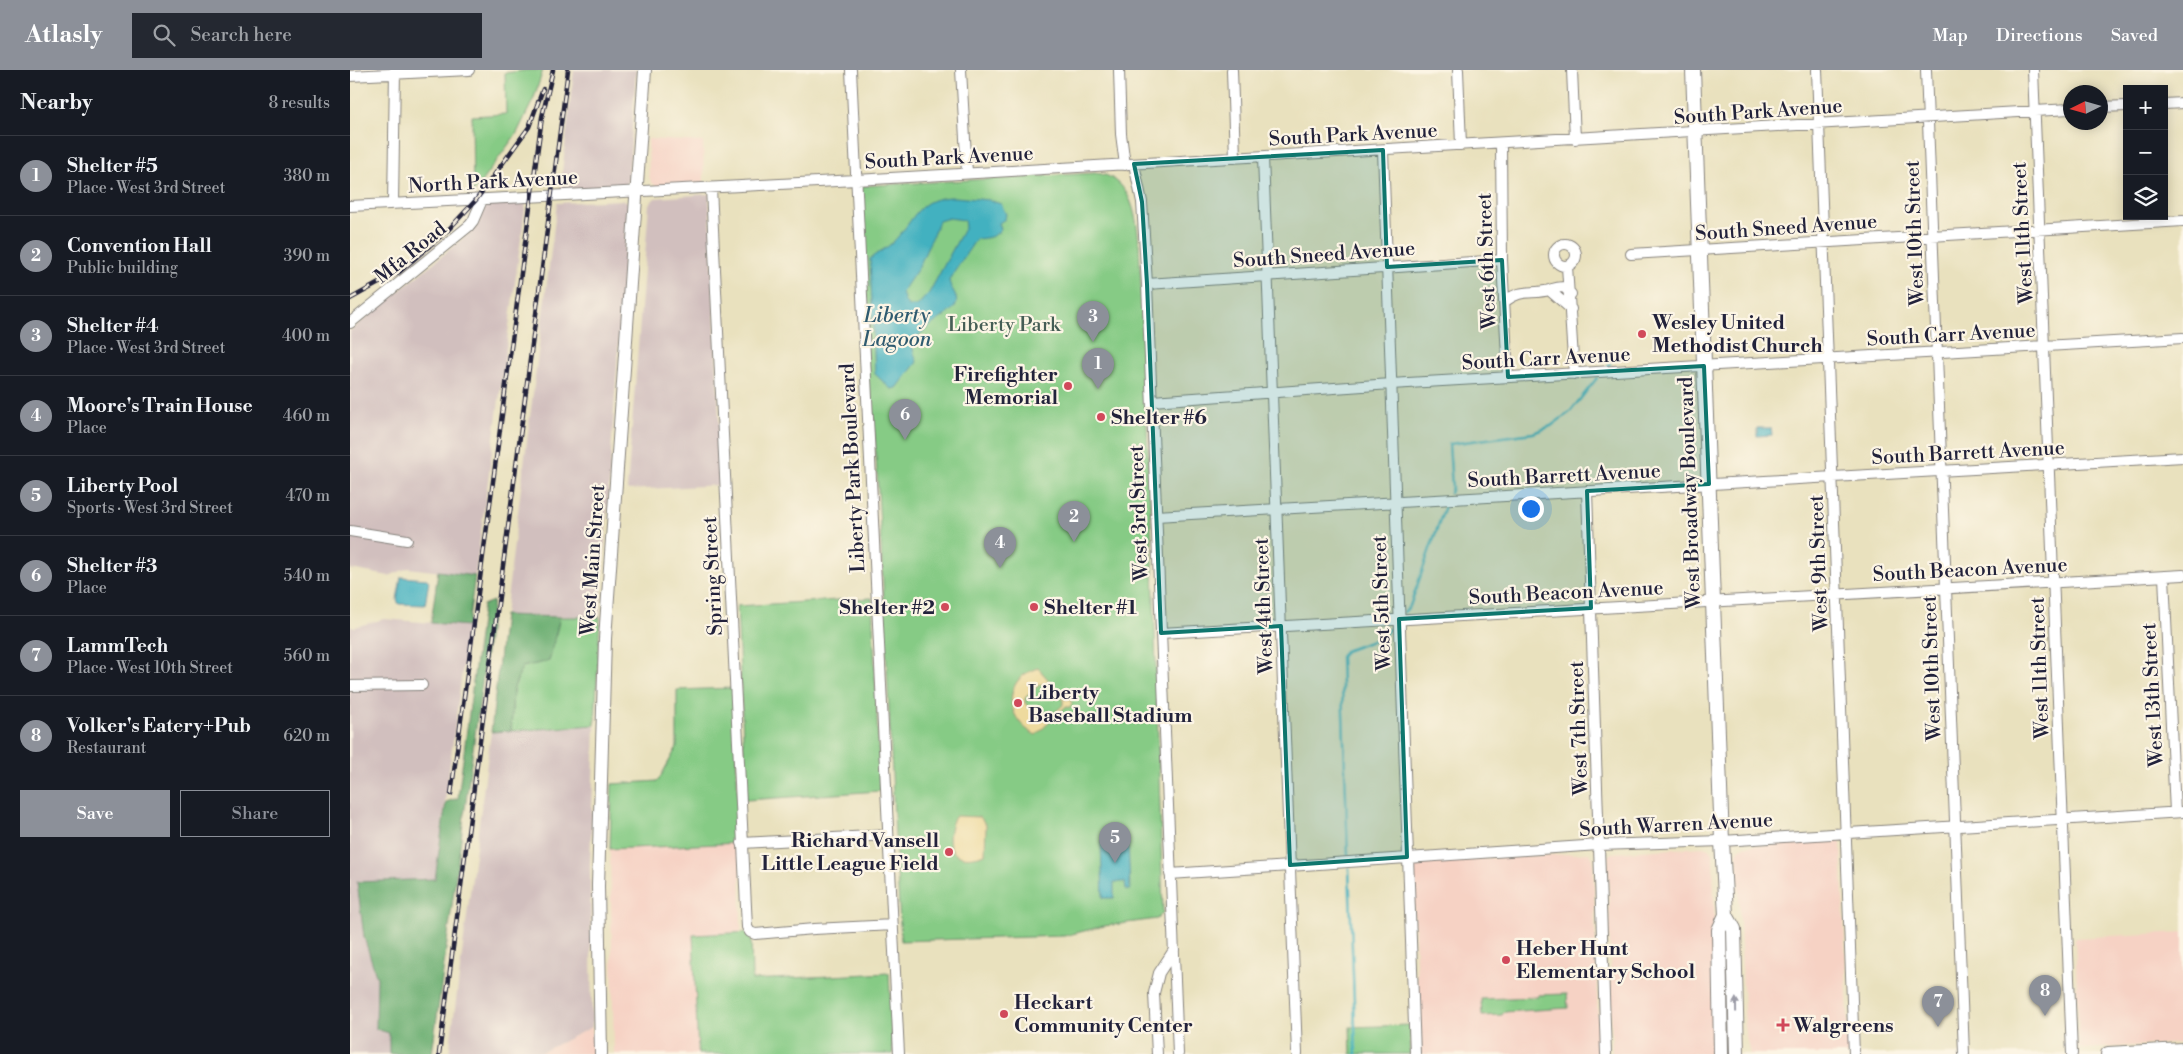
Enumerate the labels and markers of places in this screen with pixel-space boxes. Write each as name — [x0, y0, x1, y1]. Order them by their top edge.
pin: 3 — [1077, 301, 1109, 342]
place label: Wesley United Methodist Church — [1651, 311, 1823, 359]
marker: Wesley United Methodist Church — [1636, 328, 1648, 340]
pin: 1 — [1082, 348, 1114, 389]
place label: Firefighter Memorial — [954, 363, 1058, 411]
marker: Firefighter Memorial — [1062, 380, 1074, 392]
pin: 6 — [889, 399, 921, 440]
place label: Shelter #6 — [1111, 406, 1207, 431]
marker: Shelter #6 — [1095, 411, 1107, 423]
pin: 2 — [1058, 501, 1090, 542]
pin: 4 — [984, 527, 1016, 568]
place label: Shelter #2 — [839, 596, 935, 621]
place label: Shelter #1 — [1044, 596, 1137, 621]
marker: Shelter #2 — [939, 601, 951, 613]
marker: Shelter #1 — [1028, 601, 1040, 613]
place label: Liberty Baseball Stadium — [1028, 681, 1192, 729]
marker: Liberty Baseball Stadium — [1012, 697, 1024, 709]
pin: 5 — [1099, 822, 1131, 863]
place label: Richard Vansell Little League Field — [761, 829, 939, 877]
marker: Richard Vansell Little League Field — [943, 846, 955, 858]
place label: Heber Hunt Elementary School — [1516, 937, 1695, 985]
marker: Heber Hunt Elementary School — [1500, 954, 1512, 966]
pin: 8 — [2029, 975, 2061, 1016]
pin: 7 — [1922, 986, 1954, 1027]
place label: Heckart Community Center — [1014, 991, 1193, 1039]
marker: Heckart Community Center — [998, 1008, 1010, 1020]
place label: Walgreens — [1792, 1014, 1894, 1039]
marker: Walgreens — [1777, 1019, 1789, 1031]

